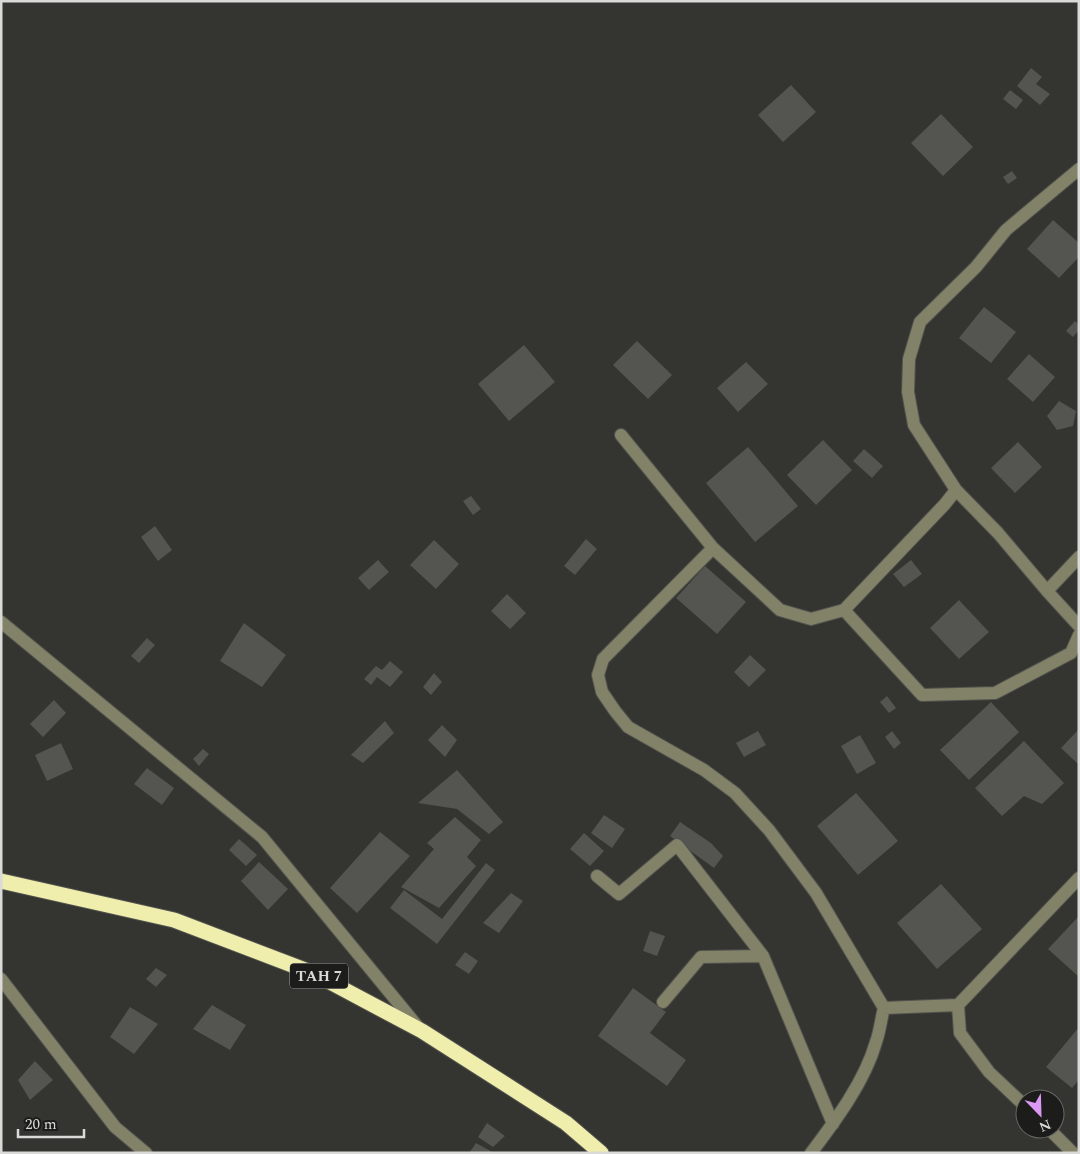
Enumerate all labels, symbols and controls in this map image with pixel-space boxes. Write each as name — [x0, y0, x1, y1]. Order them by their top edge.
road number: TAH 7 — [290, 964, 348, 988]
north arrow — [1015, 1089, 1065, 1139]
scale bar — [18, 1106, 84, 1138]
text: 20 m — [25, 1113, 57, 1136]
text: N — [1036, 1114, 1054, 1137]

